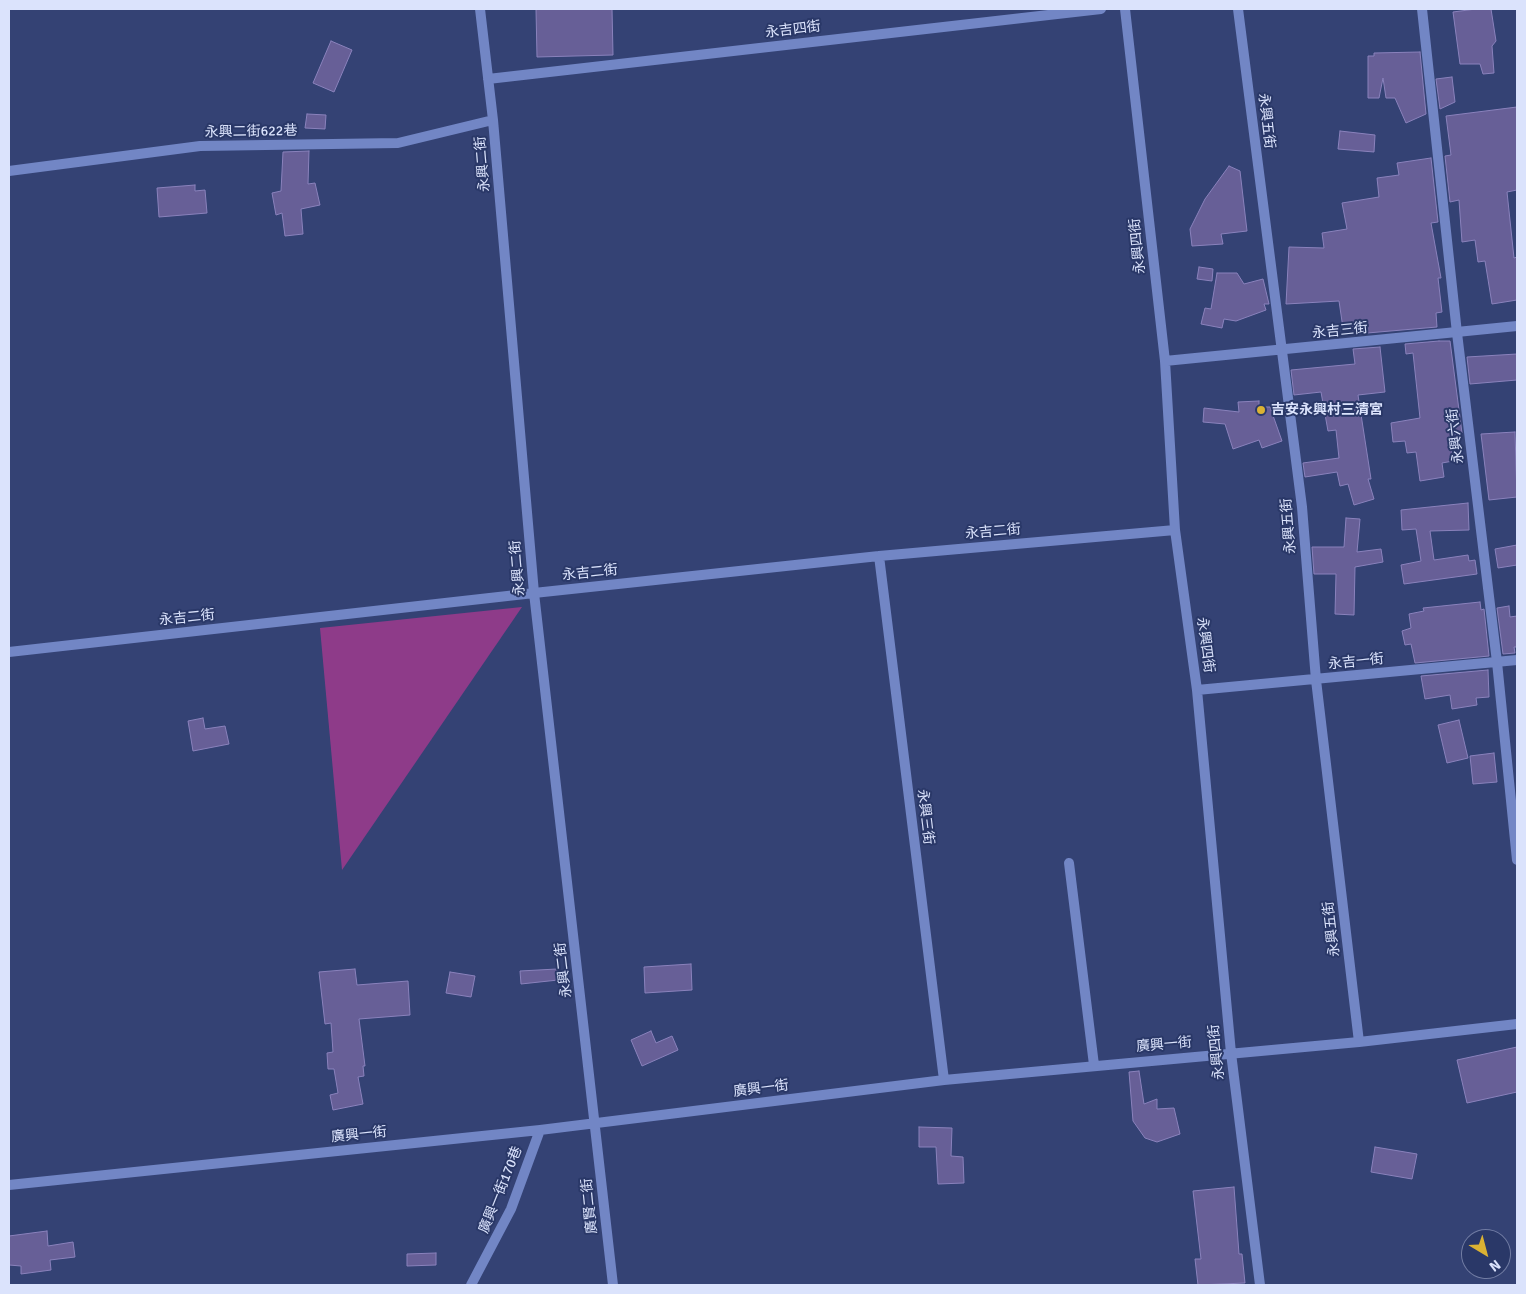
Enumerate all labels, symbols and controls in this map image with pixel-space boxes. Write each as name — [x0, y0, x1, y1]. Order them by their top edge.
street label: 永吉四街 — [764, 18, 822, 42]
street label: 永興五街 — [1254, 92, 1278, 150]
street label: 永興二街622巷 — [205, 123, 297, 141]
street label: 永興二街 — [472, 135, 494, 193]
street label: 永興四街 — [1127, 217, 1149, 275]
street label: 永吉三街 — [1311, 320, 1369, 342]
place label: 吉安永興村三清宮 — [1271, 402, 1383, 418]
marker: 吉安永興村三清宮 — [1255, 404, 1267, 416]
street label: 永興六街 — [1444, 407, 1468, 465]
street label: 永興五街 — [1278, 497, 1300, 555]
street label: 永吉二街 — [964, 521, 1022, 543]
street label: 永興二街 — [507, 539, 529, 597]
street label: 永吉二街 — [561, 562, 619, 584]
street label: 永吉二街 — [158, 607, 216, 629]
street label: 永興四街 — [1193, 616, 1217, 674]
street label: 永吉一街 — [1327, 651, 1385, 673]
street label: 永興三街 — [913, 788, 937, 846]
street label: 永興五街 — [1320, 900, 1344, 958]
street label: 永興二街 — [552, 941, 576, 999]
street label: 永興四街 — [1206, 1023, 1228, 1081]
street label: 廣興一街 — [1135, 1034, 1193, 1056]
street label: 廣興一街 — [732, 1077, 790, 1101]
street label: 廣興一街 — [330, 1124, 388, 1146]
street label: 廣興一街170巷 — [476, 1144, 526, 1236]
street label: 廣賢二街 — [579, 1177, 601, 1235]
north arrow — [1461, 1229, 1511, 1279]
text: N — [1486, 1256, 1504, 1275]

